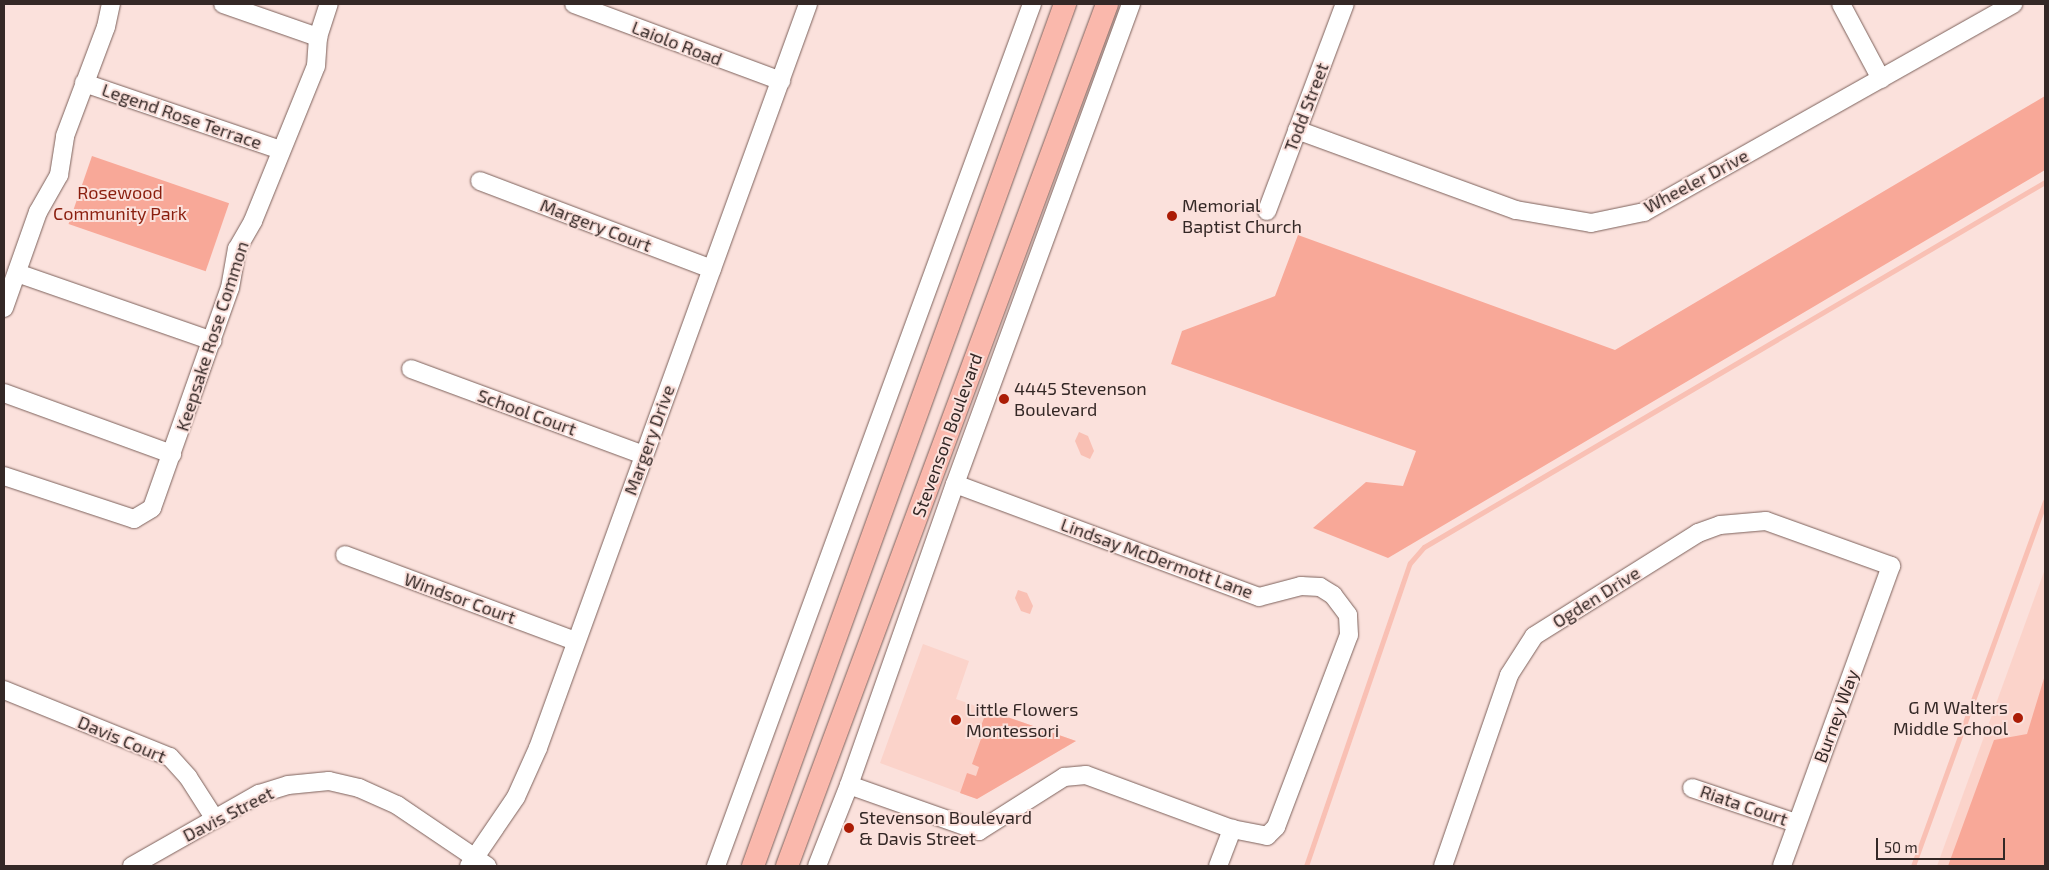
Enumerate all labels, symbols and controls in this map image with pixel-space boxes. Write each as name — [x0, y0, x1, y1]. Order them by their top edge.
street label: Laiolo Road — [629, 16, 725, 70]
street label: Todd Street — [1279, 60, 1333, 154]
street label: Legend Rose Terrace — [99, 78, 265, 154]
street label: Wheeler Drive — [1640, 144, 1752, 218]
park label: Rosewood Community Park — [53, 182, 187, 224]
street label: Margery Court — [537, 194, 655, 256]
place label: Memorial Baptist Church — [1182, 195, 1302, 238]
marker: Memorial Baptist Church — [1166, 210, 1178, 222]
street label: Keepsake Rose Common — [171, 238, 253, 434]
street label: Stevenson Boulevard — [907, 350, 987, 520]
place label: 4445 Stevenson Boulevard — [1014, 378, 1147, 420]
street label: Margery Drive — [619, 382, 679, 498]
street label: School Court — [474, 384, 580, 440]
marker: 4445 Stevenson Boulevard — [998, 393, 1010, 405]
street label: Lindsay McDermott Lane — [1058, 513, 1256, 603]
street label: Ogden Drive — [1548, 562, 1644, 632]
street label: Windsor Court — [401, 568, 519, 628]
street label: Burney Way — [1809, 666, 1863, 766]
place label: G M Walters Middle School — [1893, 697, 2008, 740]
place label: Little Flowers Montessori — [966, 699, 1078, 742]
street label: Davis Court — [75, 711, 169, 767]
marker: G M Walters Middle School — [2012, 712, 2024, 724]
marker: Little Flowers Montessori — [950, 714, 962, 726]
street label: Riata Court — [1697, 780, 1791, 830]
street label: Davis Street — [179, 782, 277, 846]
place label: Stevenson Boulevard & Davis Street — [859, 807, 1032, 850]
marker: Stevenson Boulevard & Davis Street — [843, 822, 855, 834]
scale bar — [1879, 828, 2008, 860]
text: 50 m — [1884, 838, 1918, 856]

